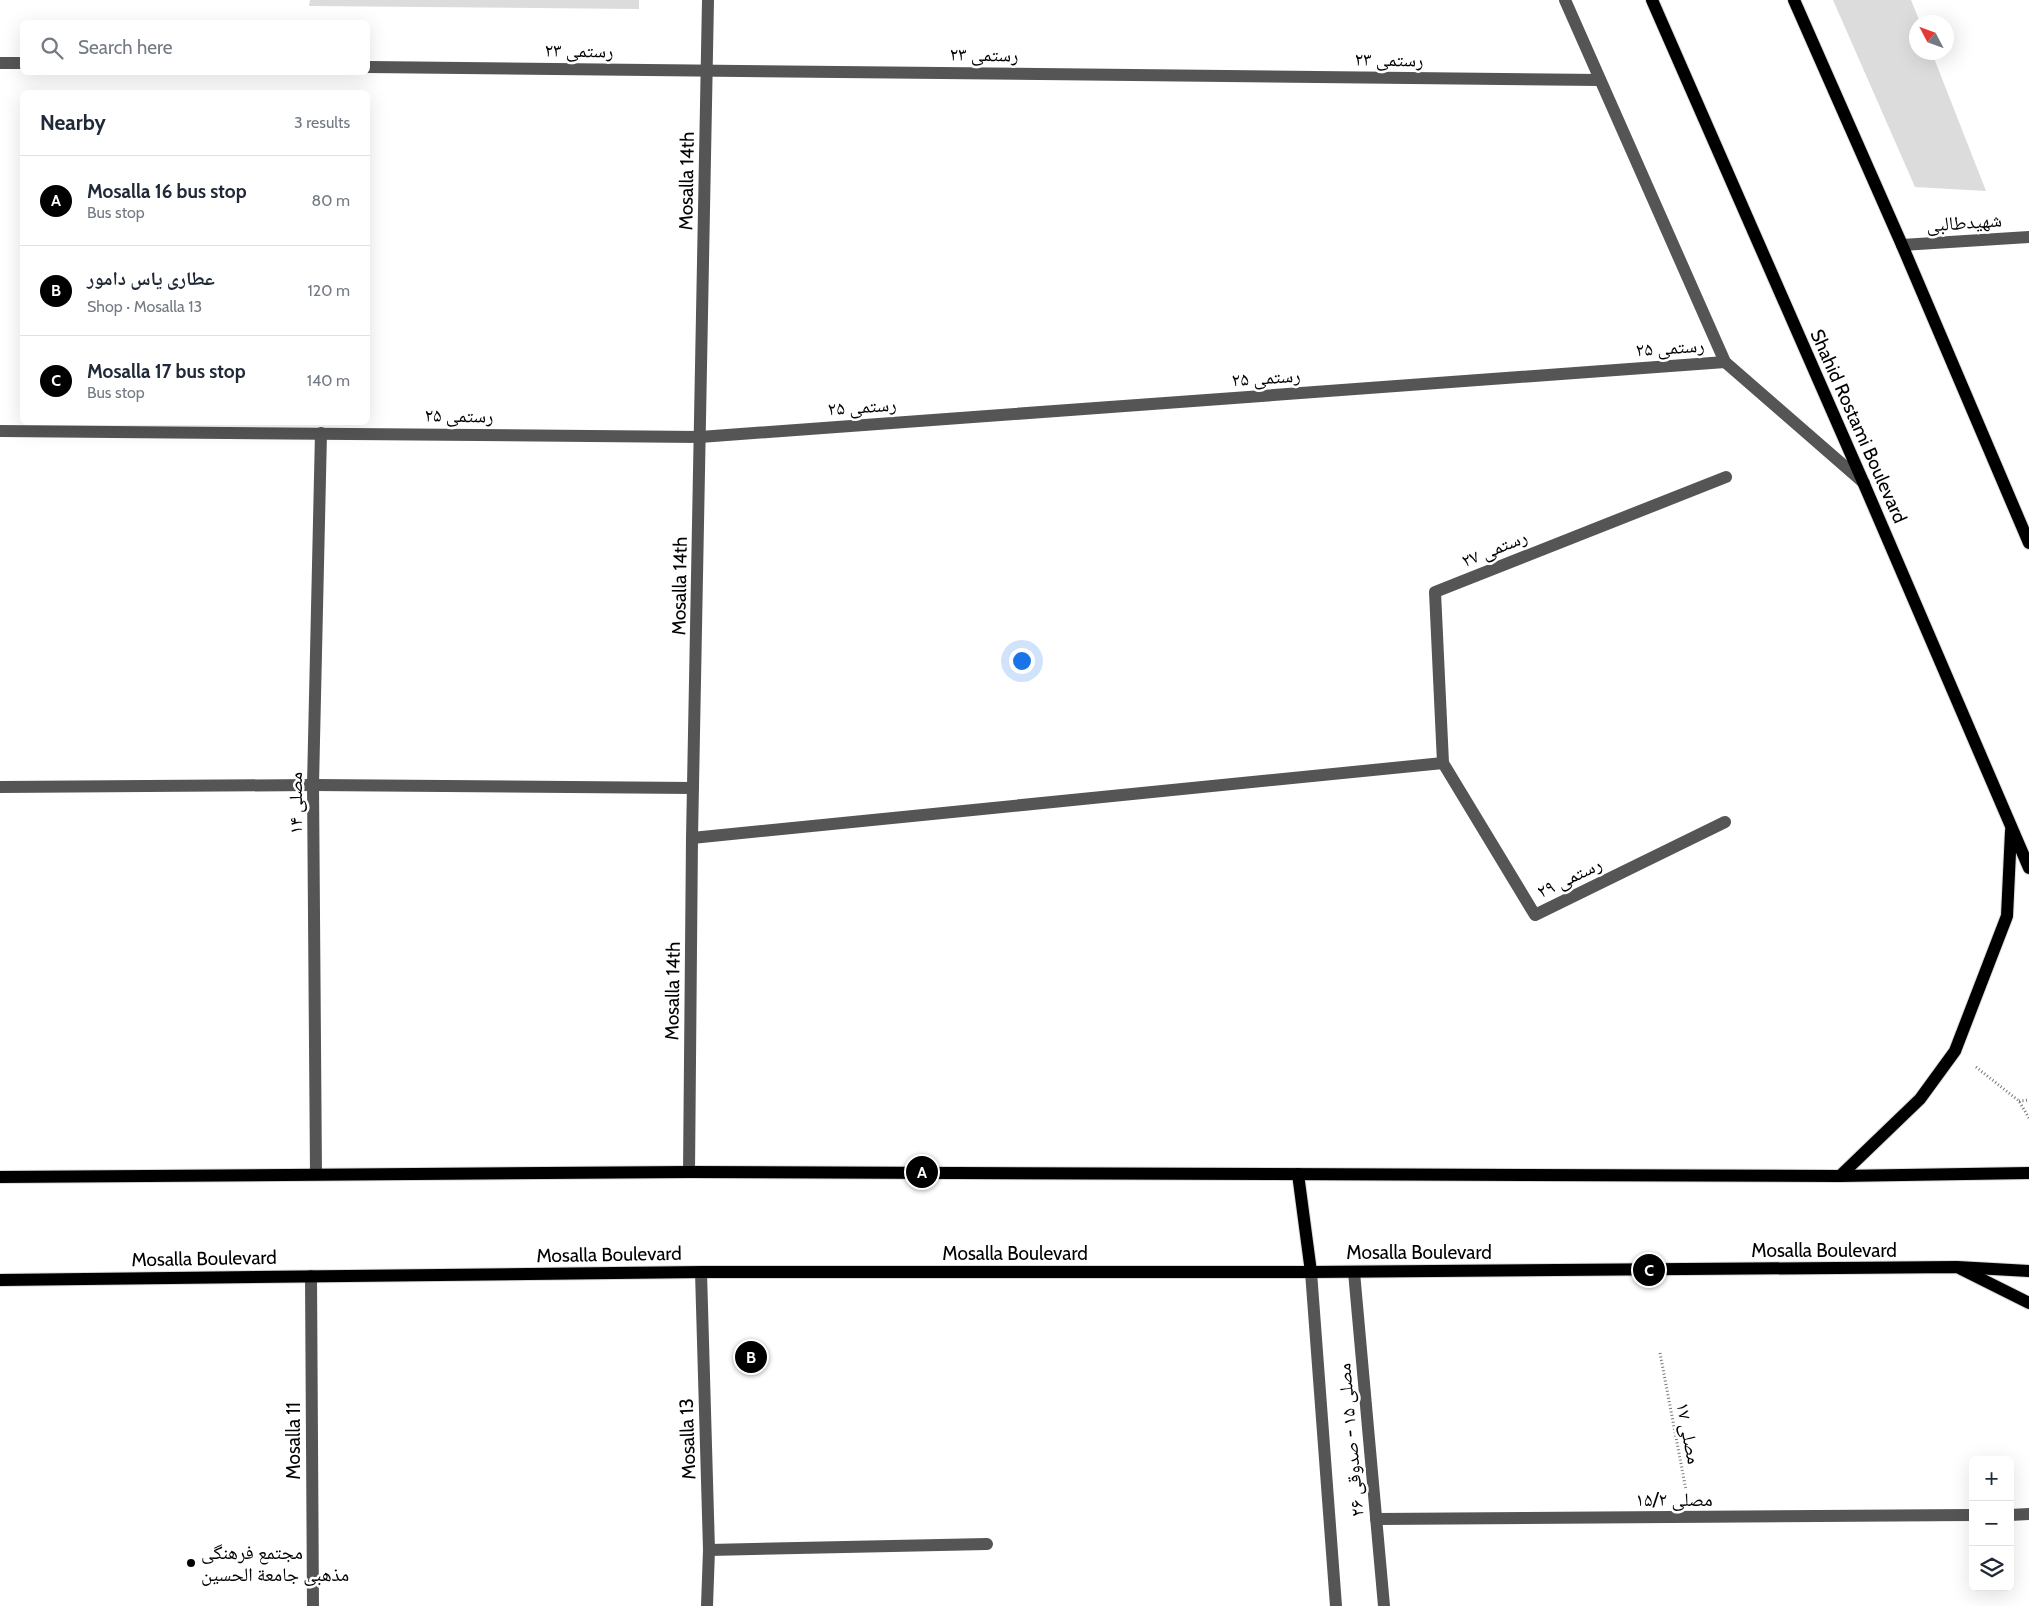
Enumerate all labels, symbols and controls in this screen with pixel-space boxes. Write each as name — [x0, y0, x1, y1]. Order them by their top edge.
north arrow — [1909, 15, 1954, 60]
search box — [20, 20, 370, 75]
icon: search — [38, 34, 66, 62]
text: Search here — [78, 36, 172, 59]
street label: رستمی ۲۳ — [544, 38, 614, 63]
street label: رستمی ۲۳ — [949, 42, 1019, 67]
street label: رستمی ۲۳ — [1354, 47, 1424, 72]
text: Nearby — [40, 110, 106, 135]
text: 3 results — [294, 113, 350, 132]
street label: Mosalla 14th — [674, 131, 699, 231]
text: Mosalla 16 bus stop — [87, 180, 247, 203]
text: A — [51, 191, 61, 210]
text: 80 m — [312, 191, 350, 210]
text: Bus stop — [87, 203, 145, 222]
street label: شهیدطالبی — [1926, 208, 2003, 237]
text: عطاری یاس دامور — [87, 267, 215, 290]
text: B — [51, 281, 61, 300]
text: 120 m — [308, 281, 350, 300]
text: Shop · Mosalla 13 — [87, 297, 202, 316]
street label: Shahid Rostami Boulevard — [1805, 326, 1912, 527]
street label: رستمی ۲۵ — [1635, 334, 1705, 361]
text: Mosalla 17 bus stop — [87, 360, 246, 383]
street label: رستمی ۲۵ — [1231, 364, 1301, 391]
text: C — [51, 371, 61, 390]
text: 140 m — [307, 371, 350, 390]
text: Bus stop — [87, 383, 145, 402]
street label: رستمی ۲۵ — [827, 393, 897, 420]
street label: رستمی ۲۵ — [424, 403, 494, 428]
street label: رستمی ۲۷ — [1458, 525, 1530, 572]
street label: Mosalla 14th — [667, 536, 692, 636]
your location — [1009, 648, 1035, 674]
street label: مصلی ۱۴ — [284, 772, 307, 834]
street label: رستمی ۲۹ — [1533, 852, 1605, 903]
street label: Mosalla 14th — [660, 941, 685, 1041]
pin: A — [906, 1153, 938, 1191]
street label: Mosalla Boulevard — [1751, 1239, 1897, 1262]
street label: Mosalla Boulevard — [1346, 1241, 1492, 1264]
street label: Mosalla Boulevard — [536, 1242, 682, 1267]
street label: Mosalla Boulevard — [942, 1242, 1088, 1265]
street label: Mosalla Boulevard — [131, 1246, 277, 1271]
pin: C — [1633, 1251, 1665, 1289]
pin: B — [735, 1338, 767, 1376]
street label: مصلی ۱۵ - صدوقی ۲۶ — [1332, 1362, 1369, 1518]
street label: Mosalla 13 — [675, 1398, 700, 1480]
street label: مصلی ۱۷ — [1671, 1400, 1706, 1466]
street label: Mosalla 11 — [282, 1402, 305, 1480]
map controls — [1969, 1456, 2014, 1591]
button: + — [1969, 1456, 2014, 1501]
street label: مصلی ۱۵/۲ — [1635, 1488, 1713, 1511]
button: − — [1969, 1501, 2014, 1546]
place label: مجتمع فرهنگی مذهبی جامعة الحسین — [201, 1541, 349, 1586]
button: layers — [1969, 1546, 2014, 1591]
marker: مجتمع فرهنگی مذهبی جامعة الحسین — [185, 1557, 197, 1569]

